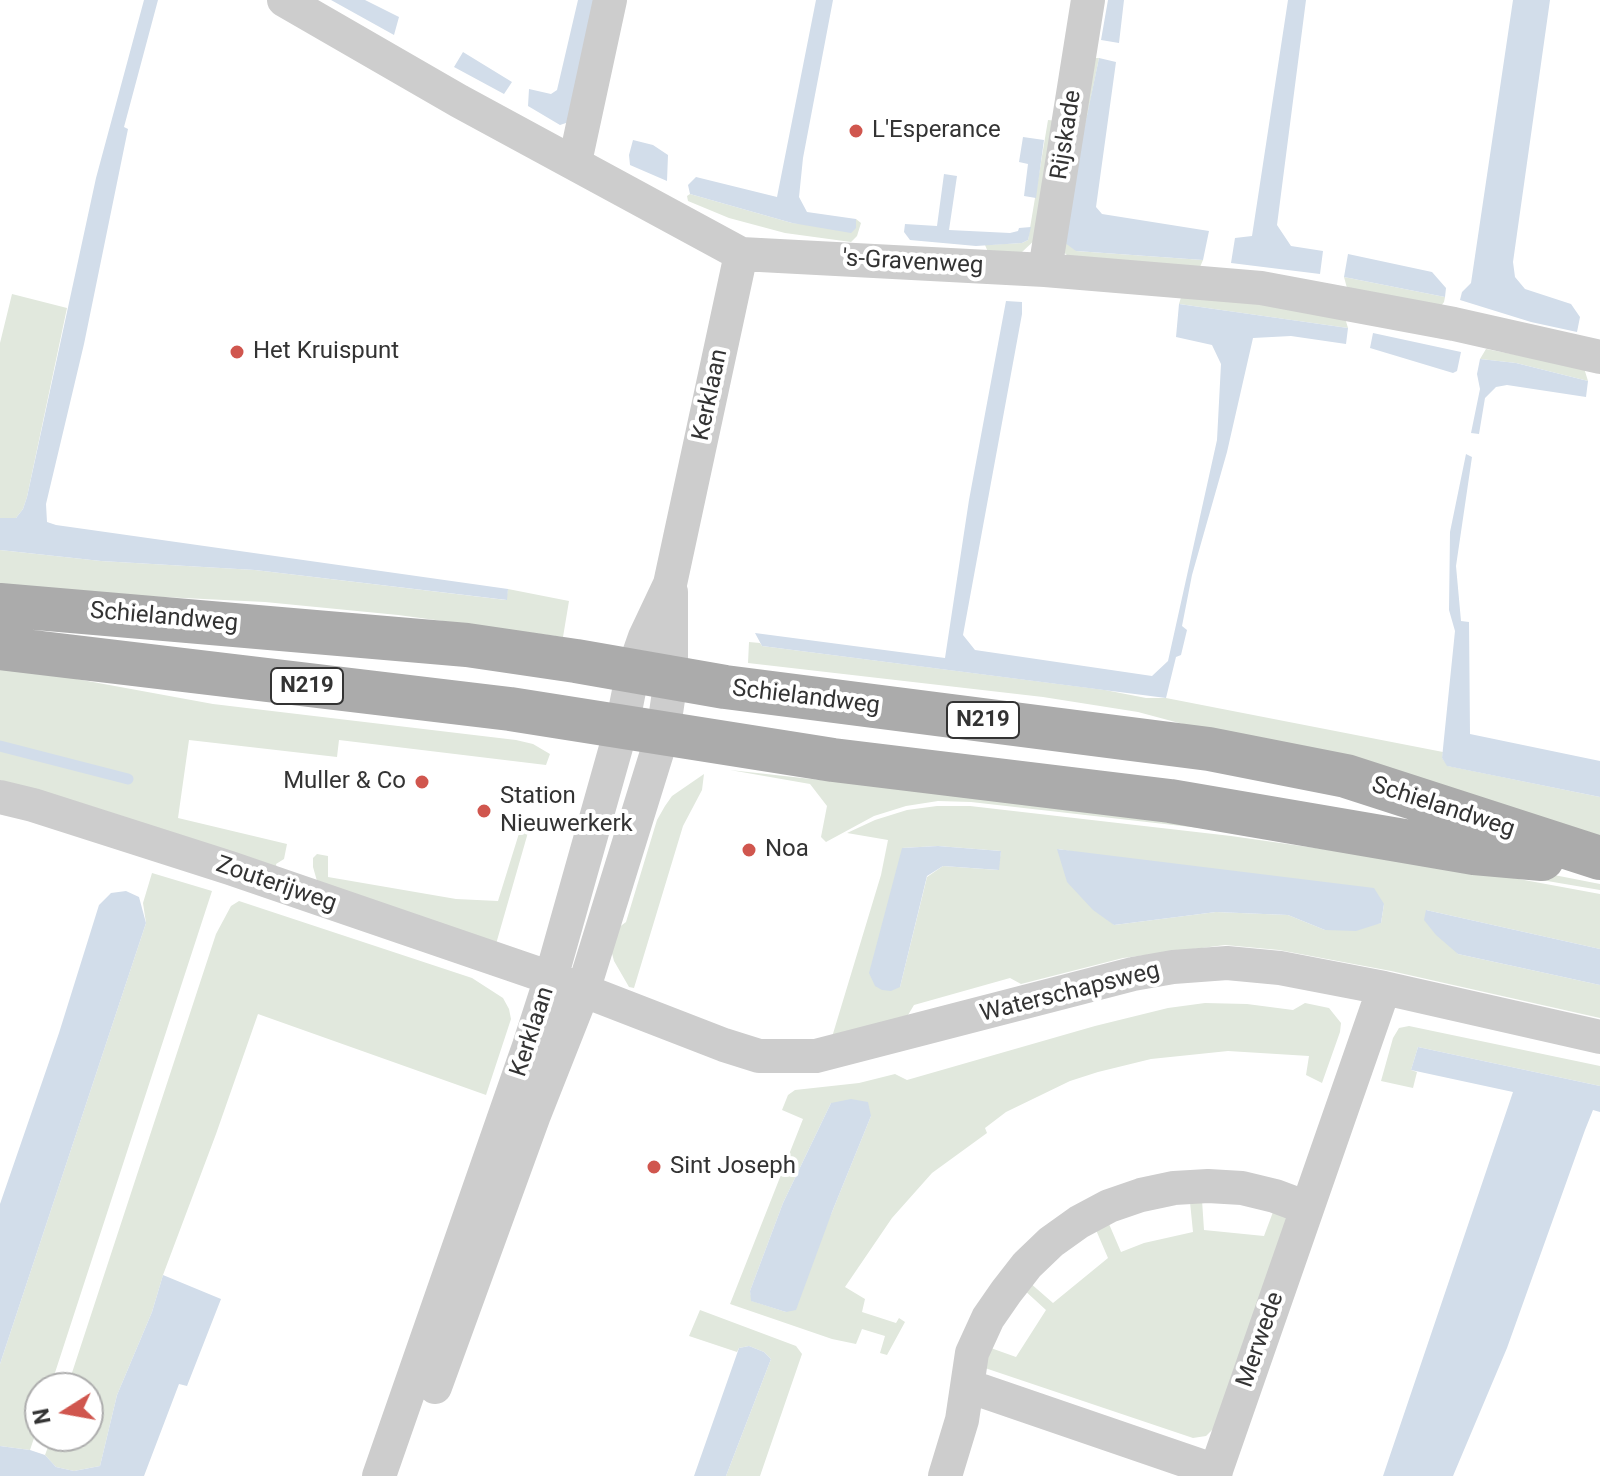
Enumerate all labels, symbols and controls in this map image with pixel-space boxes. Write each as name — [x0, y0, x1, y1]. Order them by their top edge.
street label: Rijskade — [1046, 88, 1088, 182]
place label: L'Esperance — [872, 117, 1001, 145]
marker: L'Esperance — [847, 122, 865, 140]
street label: 's-Gravenweg — [842, 245, 984, 281]
place label: Het Kruispunt — [253, 338, 399, 366]
marker: Het Kruispunt — [228, 343, 246, 361]
street label: Kerklaan — [687, 347, 735, 443]
street label: Schielandweg — [89, 597, 239, 639]
road number: N219 — [271, 668, 343, 704]
street label: Schielandweg — [731, 675, 881, 721]
road number: N219 — [947, 702, 1019, 738]
place label: Muller & Co — [283, 768, 406, 796]
street label: Schielandweg — [1368, 771, 1518, 845]
marker: Muller & Co — [413, 773, 431, 791]
place label: Station Nieuwerkerk — [500, 783, 633, 839]
marker: Station Nieuwerkerk — [475, 802, 493, 820]
place label: Noa — [765, 836, 809, 864]
marker: Noa — [740, 841, 758, 859]
street label: Zouterijweg — [212, 851, 340, 919]
street label: Waterschapsweg — [977, 957, 1163, 1029]
street label: Kerklaan — [505, 983, 561, 1081]
place label: Sint Joseph — [670, 1153, 796, 1181]
marker: Sint Joseph — [645, 1158, 663, 1176]
street label: Merwede — [1231, 1288, 1291, 1392]
north arrow — [24, 1372, 104, 1452]
text: N — [28, 1406, 56, 1426]

